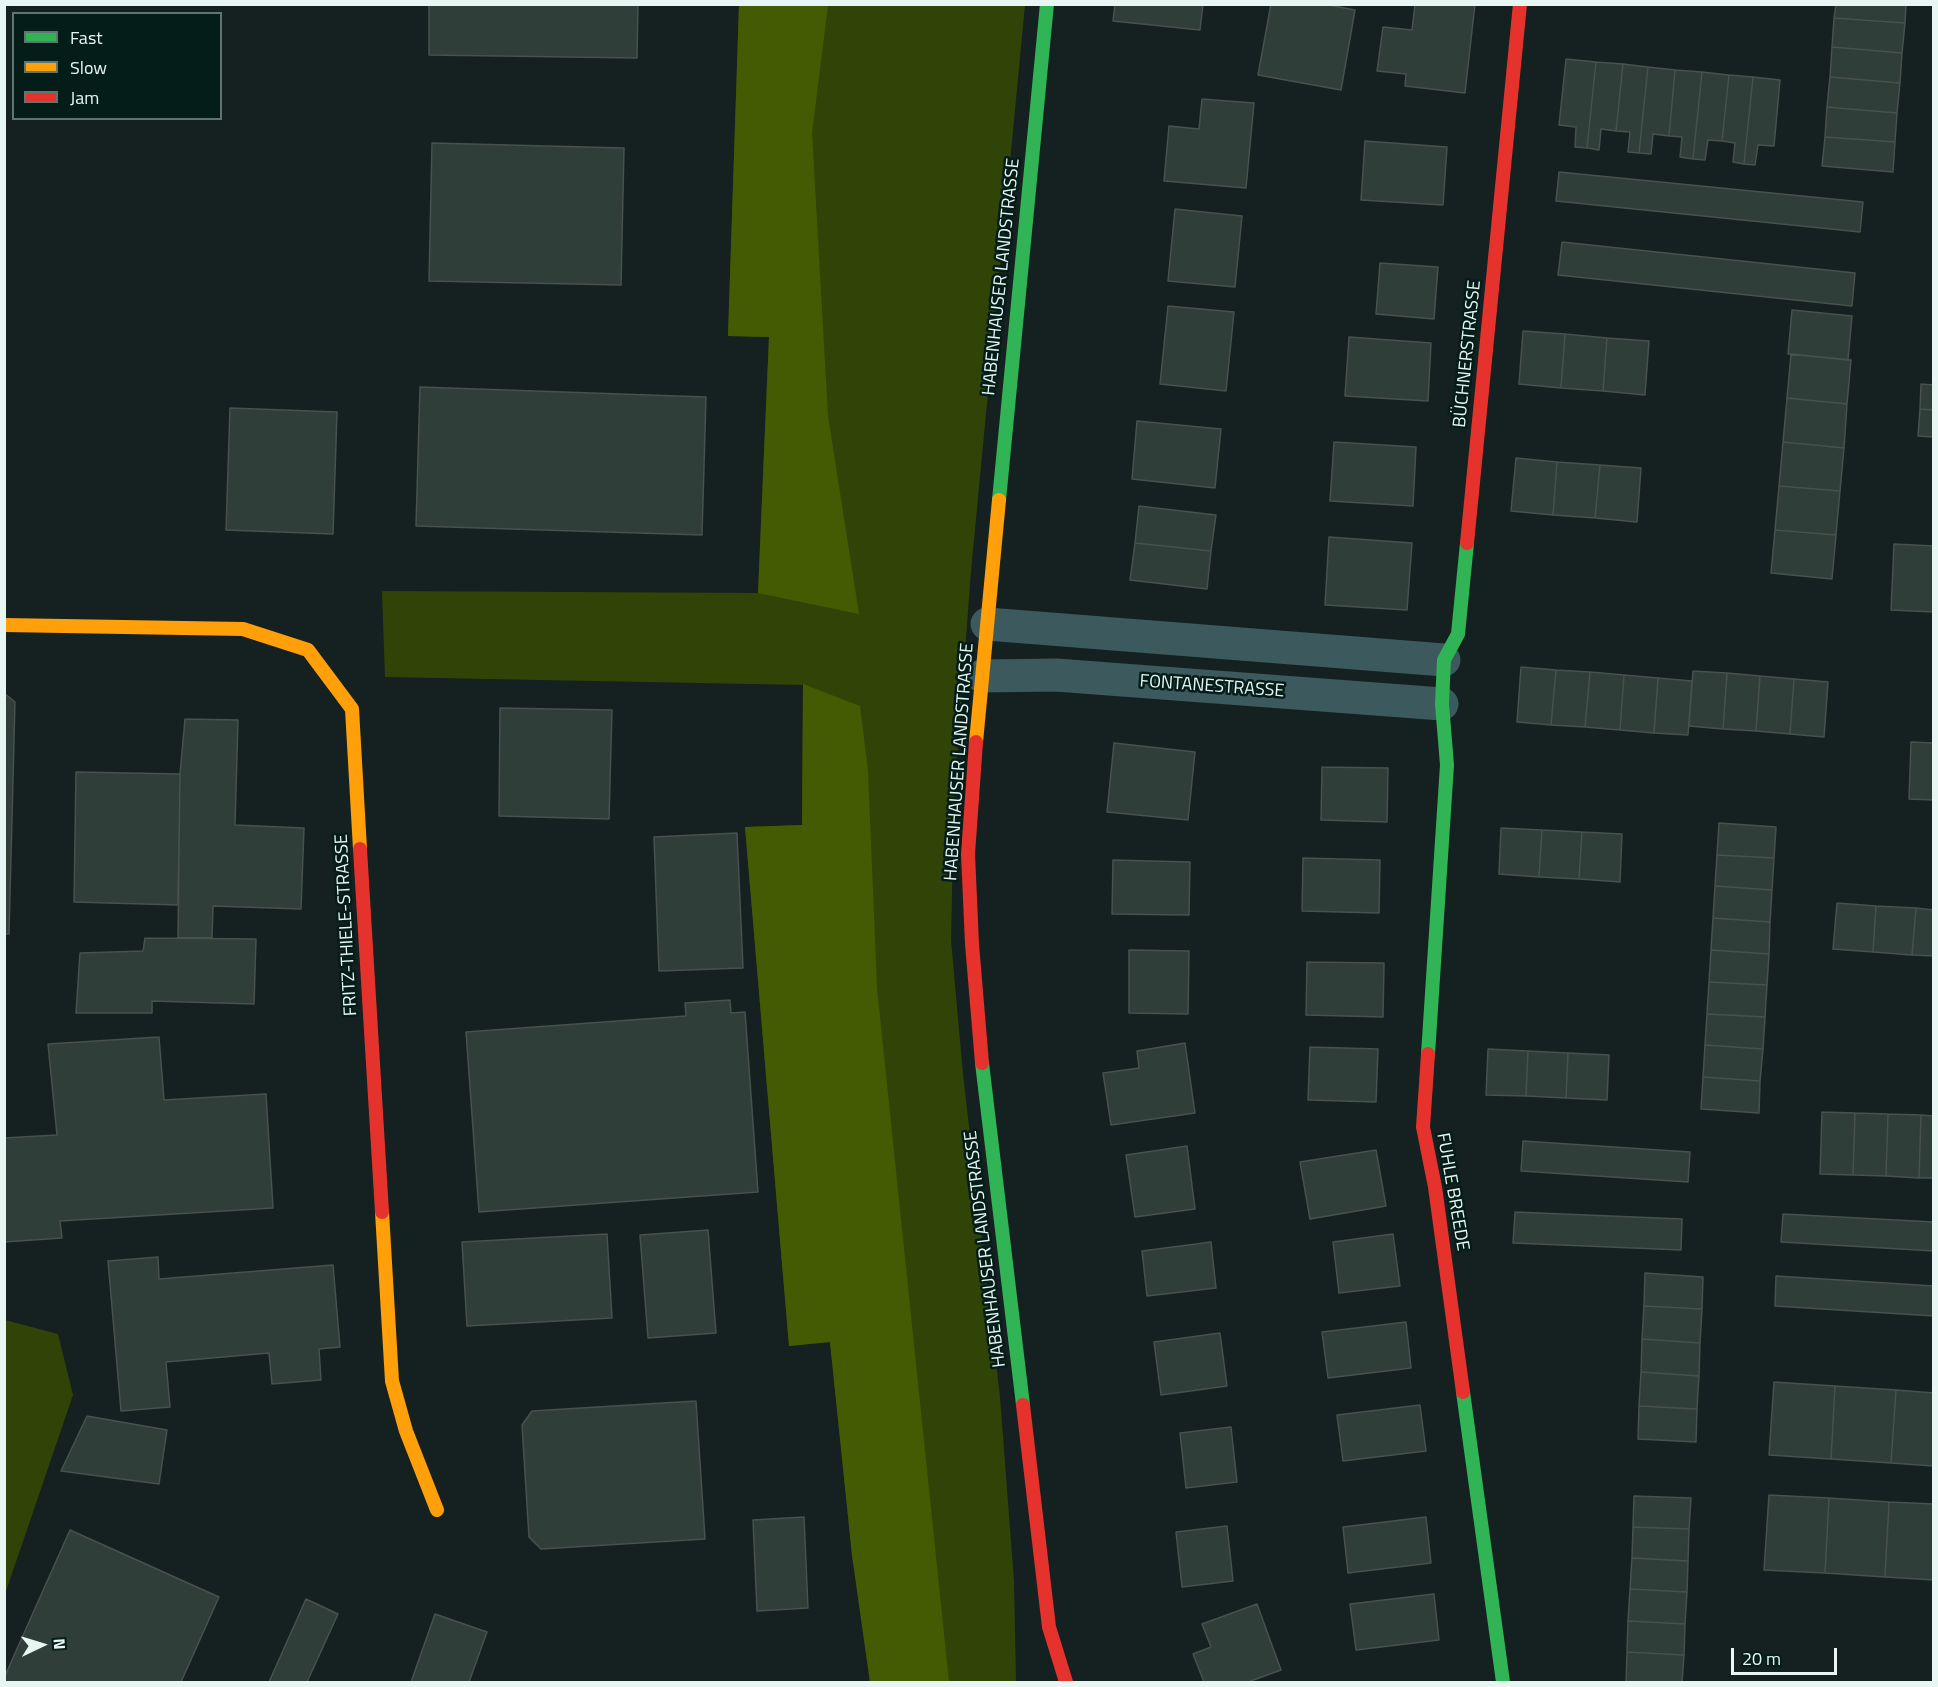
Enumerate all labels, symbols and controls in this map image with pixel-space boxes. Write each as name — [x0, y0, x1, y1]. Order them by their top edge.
legend — [12, 12, 222, 120]
text: Fast — [70, 24, 103, 51]
text: Slow — [70, 54, 107, 81]
text: Jam — [70, 84, 99, 111]
street label: HABENHAUSER LANDSTRASSE — [979, 157, 1025, 397]
street label: BÜCHNERSTRASSE — [1450, 279, 1486, 429]
street label: HABENHAUSER LANDSTRASSE — [941, 642, 979, 882]
street label: FONTANESTRASSE — [1139, 671, 1285, 703]
street label: FRITZ-THIELE-STRASSE — [331, 834, 363, 1016]
street label: HABENHAUSER LANDSTRASSE — [961, 1129, 1011, 1369]
street label: FUHLE BREEDE — [1431, 1131, 1473, 1253]
north arrow — [12, 1615, 72, 1675]
scale bar — [1734, 1636, 1840, 1674]
text: N — [48, 1637, 72, 1650]
text: 20 m — [1742, 1645, 1781, 1672]

